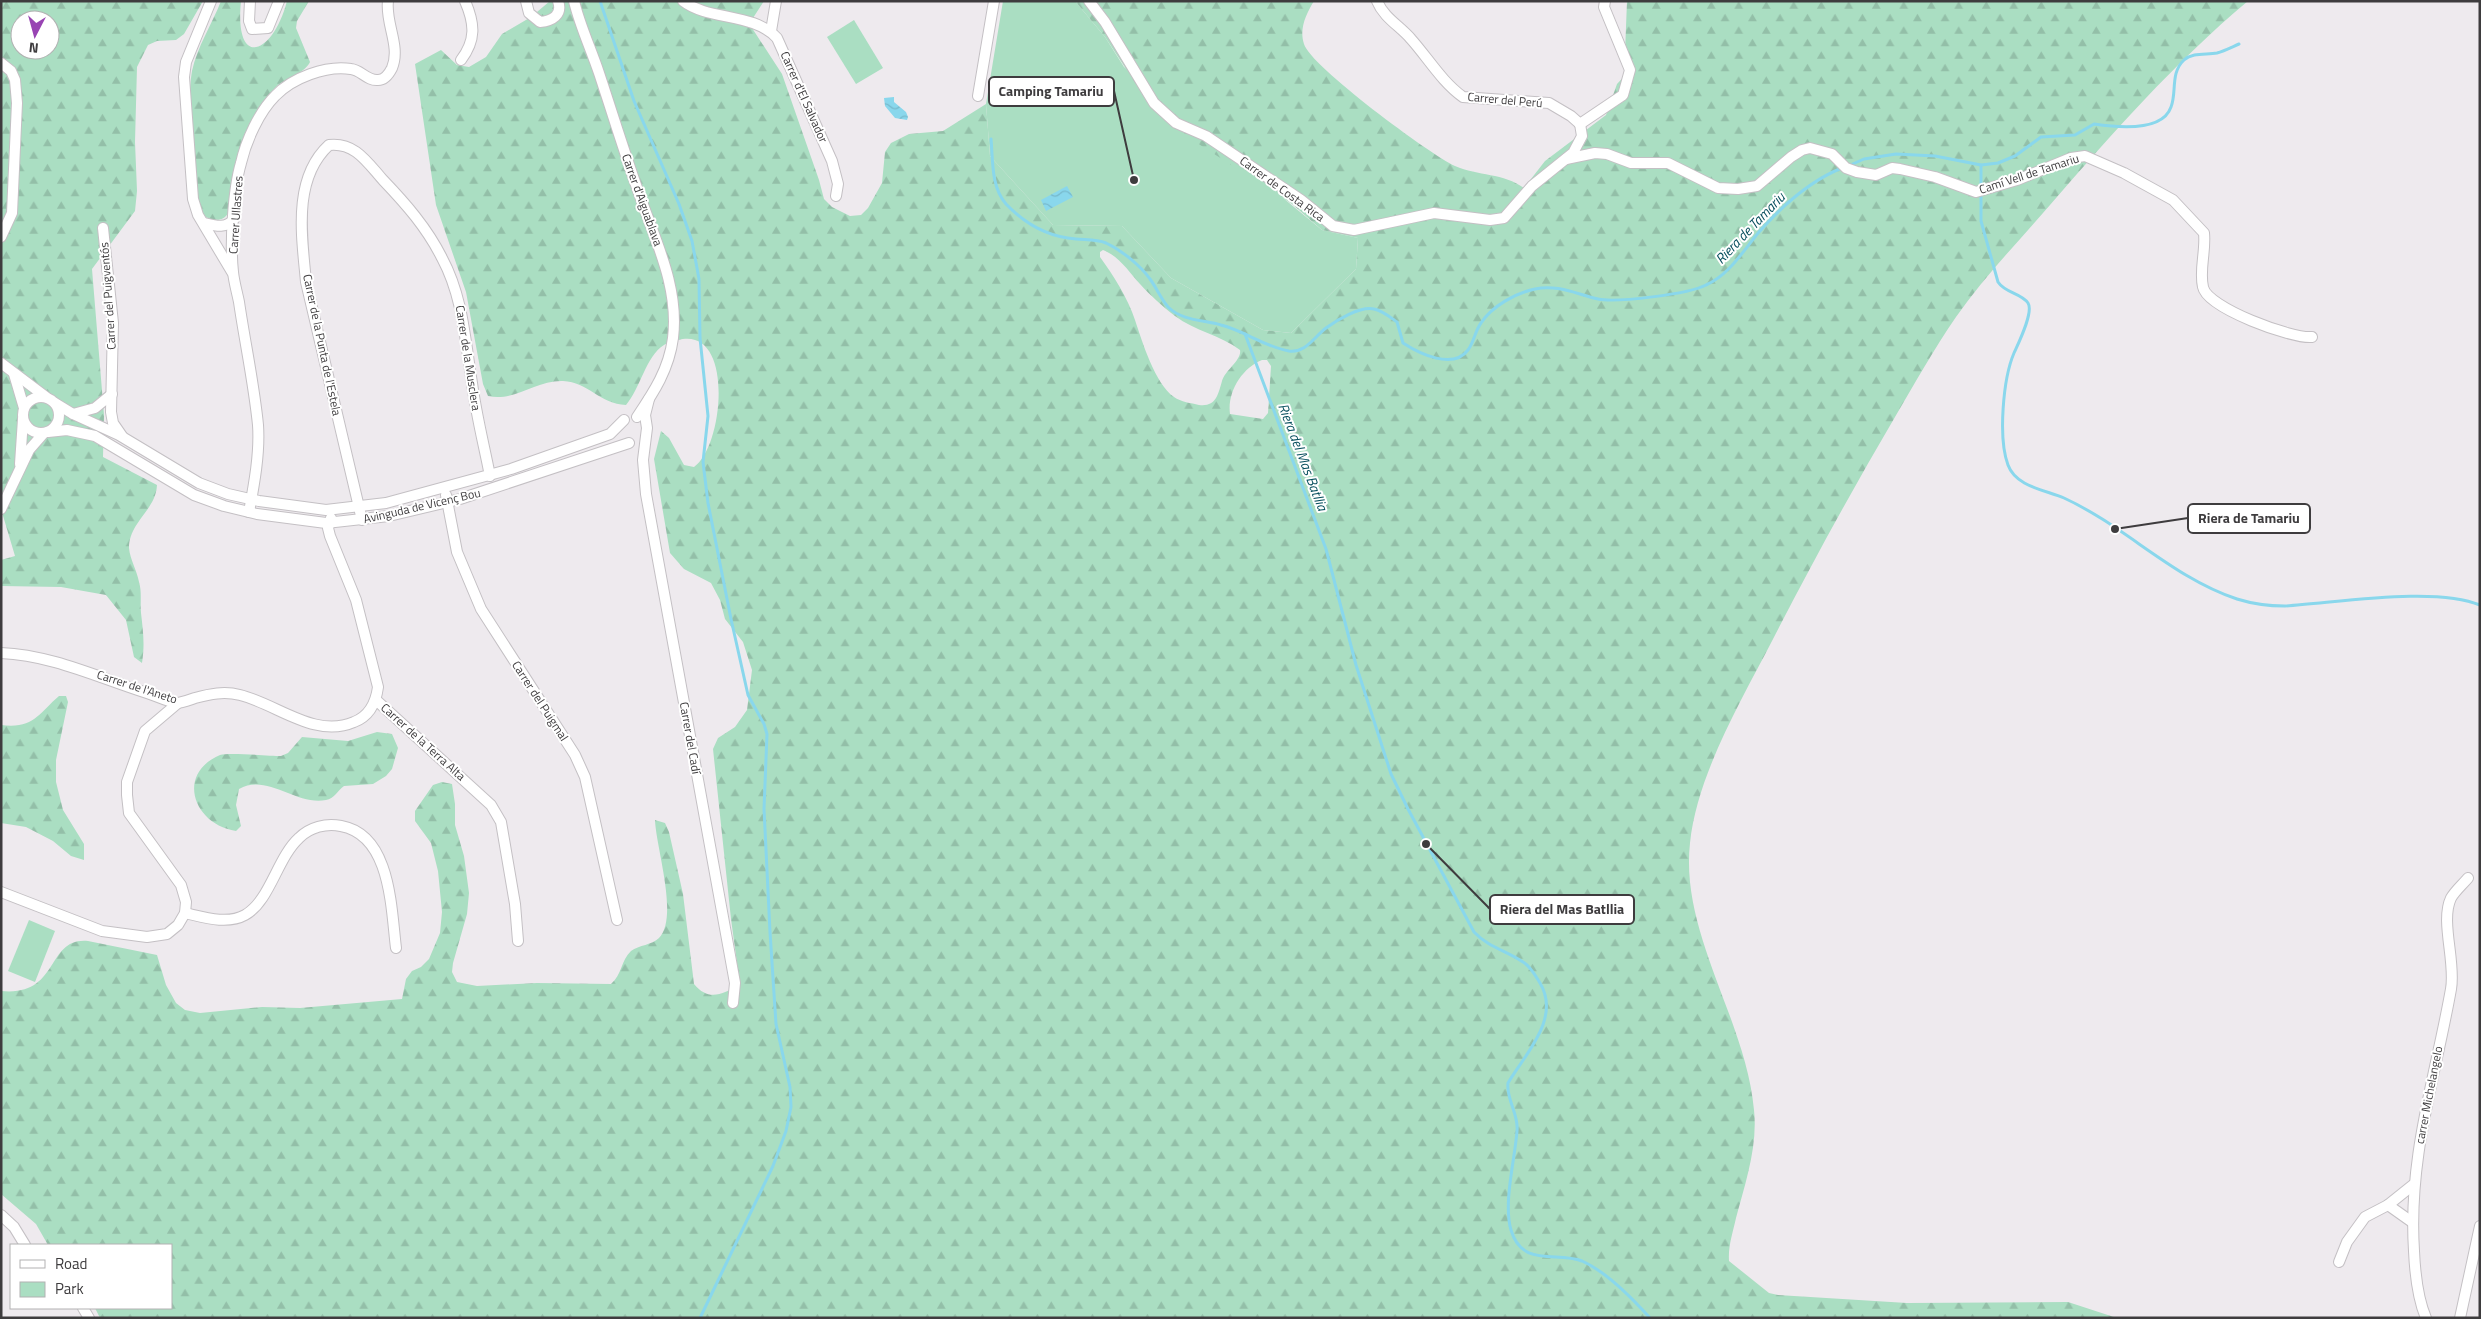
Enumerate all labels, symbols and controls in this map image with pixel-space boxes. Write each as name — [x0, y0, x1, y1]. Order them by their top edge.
north arrow — [10, 10, 60, 60]
text: N — [28, 37, 40, 59]
street label: Carrer d'El Salvador — [776, 48, 833, 146]
callout: Camping Tamariu — [989, 77, 1114, 106]
text: Camping Tamariu — [999, 80, 1104, 101]
street label: Carrer del Perú — [1467, 87, 1543, 112]
street label: Camí Vell de Tamariu — [1976, 148, 2081, 199]
street label: Carrer d'Aiguablava — [617, 151, 668, 249]
street label: Carrer de Costa Rica — [1236, 151, 1329, 226]
street label: Carrer Ullastres — [223, 175, 248, 255]
water label: Riera de Tamariu — [1710, 186, 1790, 268]
street label: Carrer del Puigventós — [94, 241, 121, 351]
street label: Carrer de la Punta de l'Estela — [298, 272, 347, 417]
street label: Carrer de la Musclera — [451, 304, 486, 412]
water label: Riera del Mas Batllia — [1273, 400, 1334, 514]
street label: Avinguda de Vicenç Bou — [361, 483, 482, 528]
callout: Riera de Tamariu — [2188, 504, 2310, 533]
text: Riera de Tamariu — [2198, 507, 2300, 528]
street label: Carrer del Puigmal — [507, 657, 574, 745]
street label: Carrer de l'Aneto — [94, 665, 180, 708]
street label: Carrer de la Terra Alta — [377, 698, 470, 785]
street label: Carrer del Cadí — [675, 700, 706, 777]
callout: Riera del Mas Batllia — [1490, 895, 1634, 924]
text: Riera del Mas Batllia — [1500, 898, 1624, 919]
street label: carrer Michelangelo — [2410, 1044, 2447, 1145]
legend — [10, 1244, 172, 1309]
text: Road — [55, 1252, 87, 1275]
text: Park — [55, 1277, 84, 1300]

